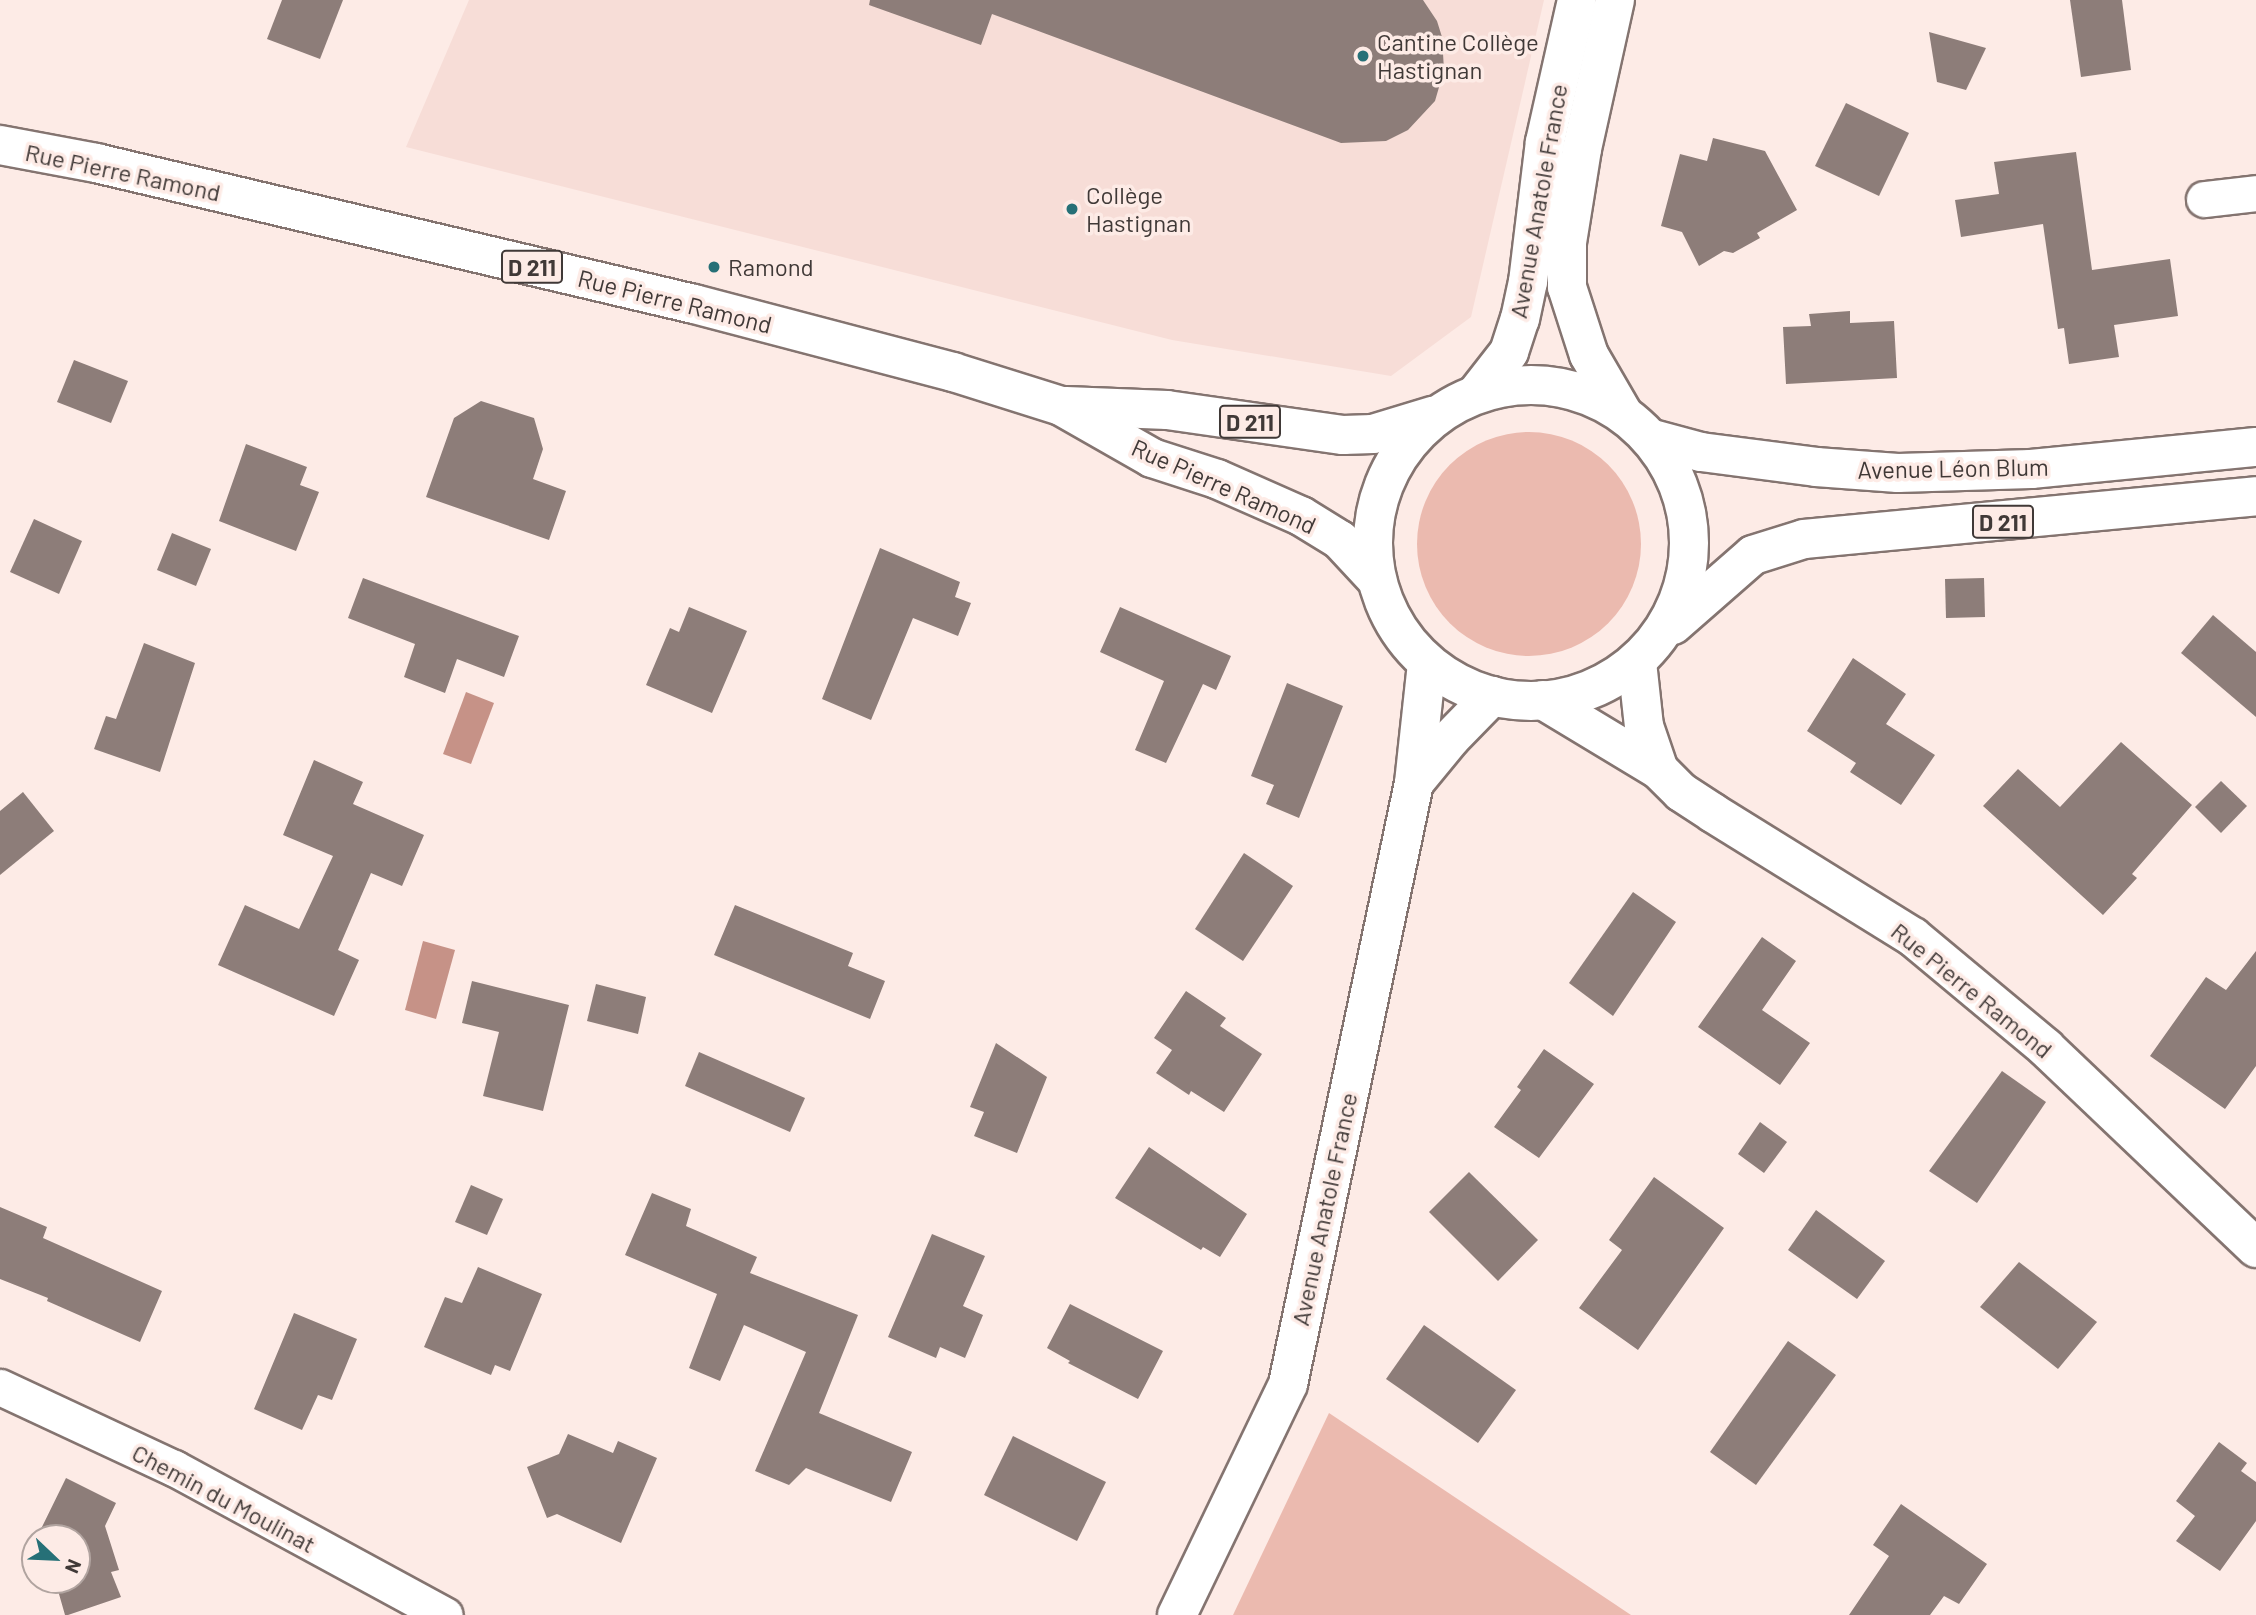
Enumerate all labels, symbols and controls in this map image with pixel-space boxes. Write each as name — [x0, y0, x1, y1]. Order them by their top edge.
place label: Cantine Collège Hastignan — [1377, 28, 1539, 84]
marker: Cantine Collège Hastignan — [1355, 48, 1371, 64]
street label: Avenue Anatole France — [1503, 82, 1573, 320]
street label: Rue Pierre Ramond — [23, 137, 223, 207]
place label: Collège Hastignan — [1086, 181, 1191, 237]
marker: Collège Hastignan — [1064, 201, 1080, 217]
road number: D 211 — [500, 248, 564, 286]
place label: Ramond — [728, 253, 814, 281]
marker: Ramond — [706, 259, 722, 275]
street label: Rue Pierre Ramond — [575, 263, 775, 339]
road number: D 211 — [1218, 402, 1282, 442]
street label: Rue Pierre Ramond — [1127, 432, 1321, 540]
street label: Avenue Léon Blum — [1857, 452, 2049, 484]
road number: D 211 — [1972, 502, 2035, 542]
street label: Rue Pierre Ramond — [1886, 916, 2058, 1064]
street label: Avenue Anatole France — [1285, 1090, 1363, 1328]
street label: Chemin du Moulinat — [128, 1438, 320, 1558]
north arrow — [21, 1524, 91, 1594]
text: N — [61, 1556, 87, 1577]

